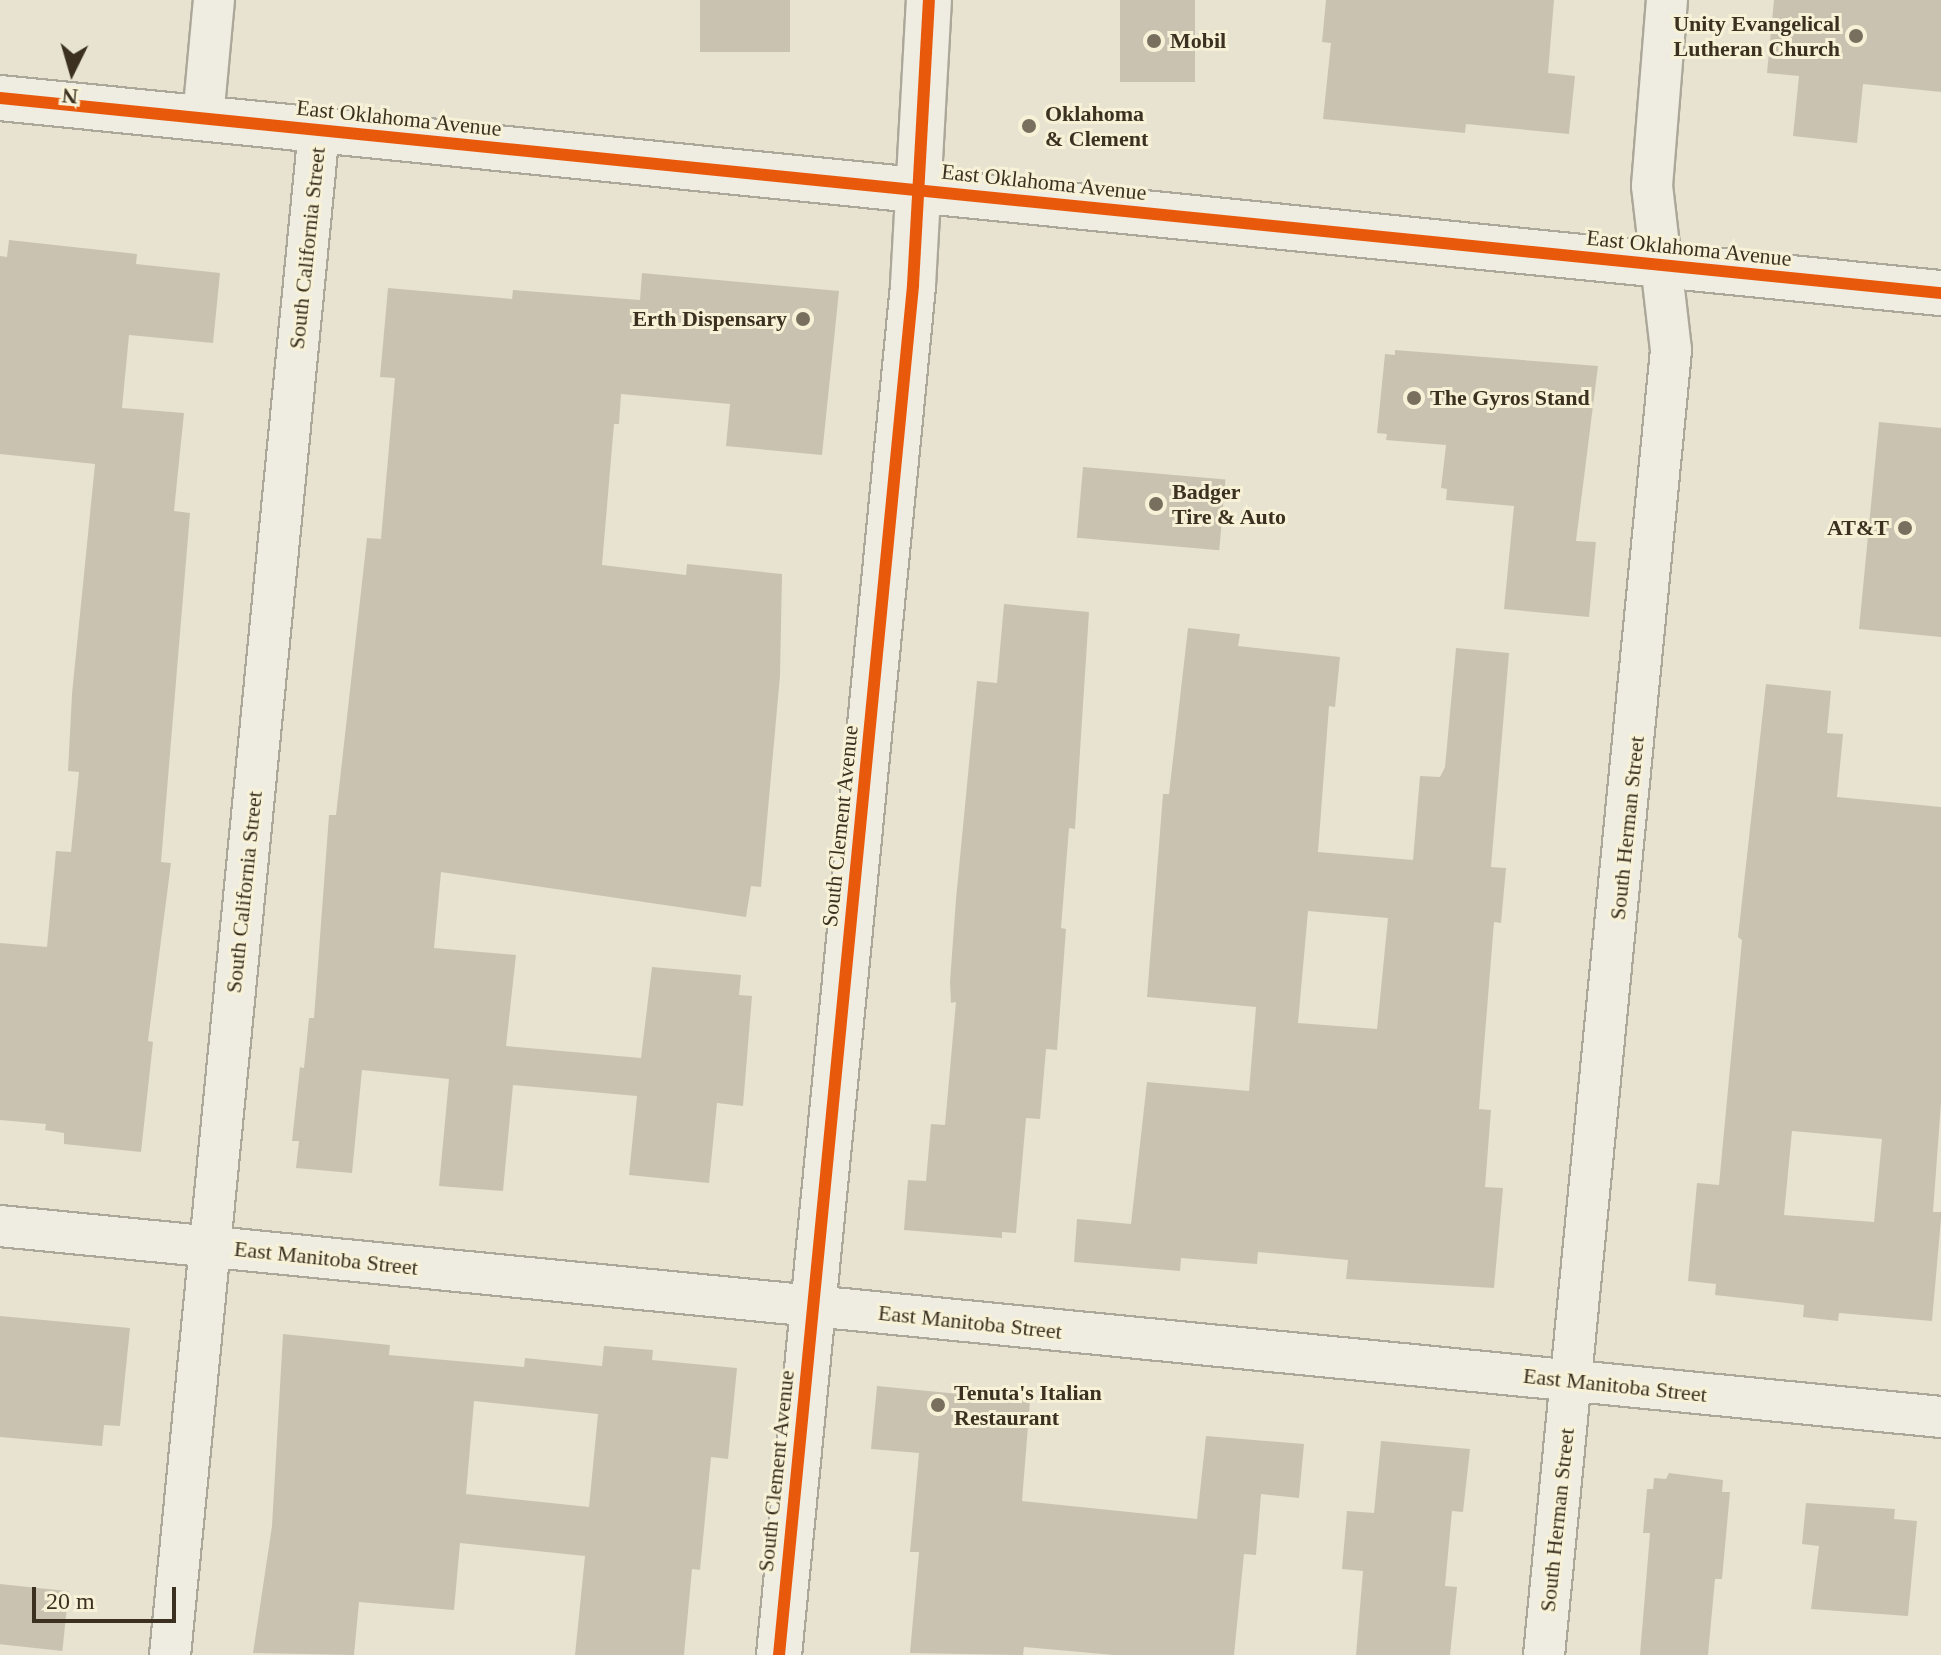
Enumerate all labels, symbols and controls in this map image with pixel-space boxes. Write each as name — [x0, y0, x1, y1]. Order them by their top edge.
place label: Unity Evangelical Lutheran Church — [1673, 10, 1840, 62]
marker: Unity Evangelical Lutheran Church — [1847, 27, 1865, 45]
place label: Mobil — [1170, 28, 1226, 54]
north arrow — [32, 32, 112, 112]
marker: Mobil — [1145, 32, 1163, 50]
text: N — [61, 83, 79, 110]
street label: East Oklahoma Avenue — [295, 94, 503, 142]
place label: Oklahoma & Clement — [1045, 100, 1148, 152]
marker: Oklahoma & Clement — [1020, 117, 1038, 135]
street label: South California Street — [283, 146, 331, 350]
street label: East Oklahoma Avenue — [940, 158, 1148, 206]
street label: East Oklahoma Avenue — [1585, 224, 1793, 272]
place label: Erth Dispensary — [632, 306, 787, 332]
marker: Erth Dispensary — [794, 310, 812, 328]
place label: The Gyros Stand — [1430, 385, 1590, 411]
marker: The Gyros Stand — [1405, 389, 1423, 407]
place label: Badger Tire & Auto — [1172, 478, 1287, 530]
marker: Badger Tire & Auto — [1147, 495, 1165, 513]
place label: AT&T — [1827, 515, 1889, 541]
marker: AT&T — [1896, 519, 1914, 537]
street label: South Clement Avenue — [816, 723, 864, 929]
street label: South Herman Street — [1604, 735, 1650, 921]
street label: South California Street — [220, 790, 268, 994]
street label: East Manitoba Street — [233, 1235, 419, 1281]
street label: East Manitoba Street — [877, 1299, 1063, 1345]
street label: East Manitoba Street — [1522, 1362, 1708, 1408]
street label: South Clement Avenue — [752, 1368, 800, 1574]
place label: Tenuta's Italian Restaurant — [954, 1379, 1102, 1430]
marker: Tenuta's Italian Restaurant — [929, 1396, 947, 1414]
street label: South Herman Street — [1534, 1427, 1580, 1613]
scale bar — [36, 1571, 180, 1621]
text: 20 m — [46, 1588, 95, 1614]

